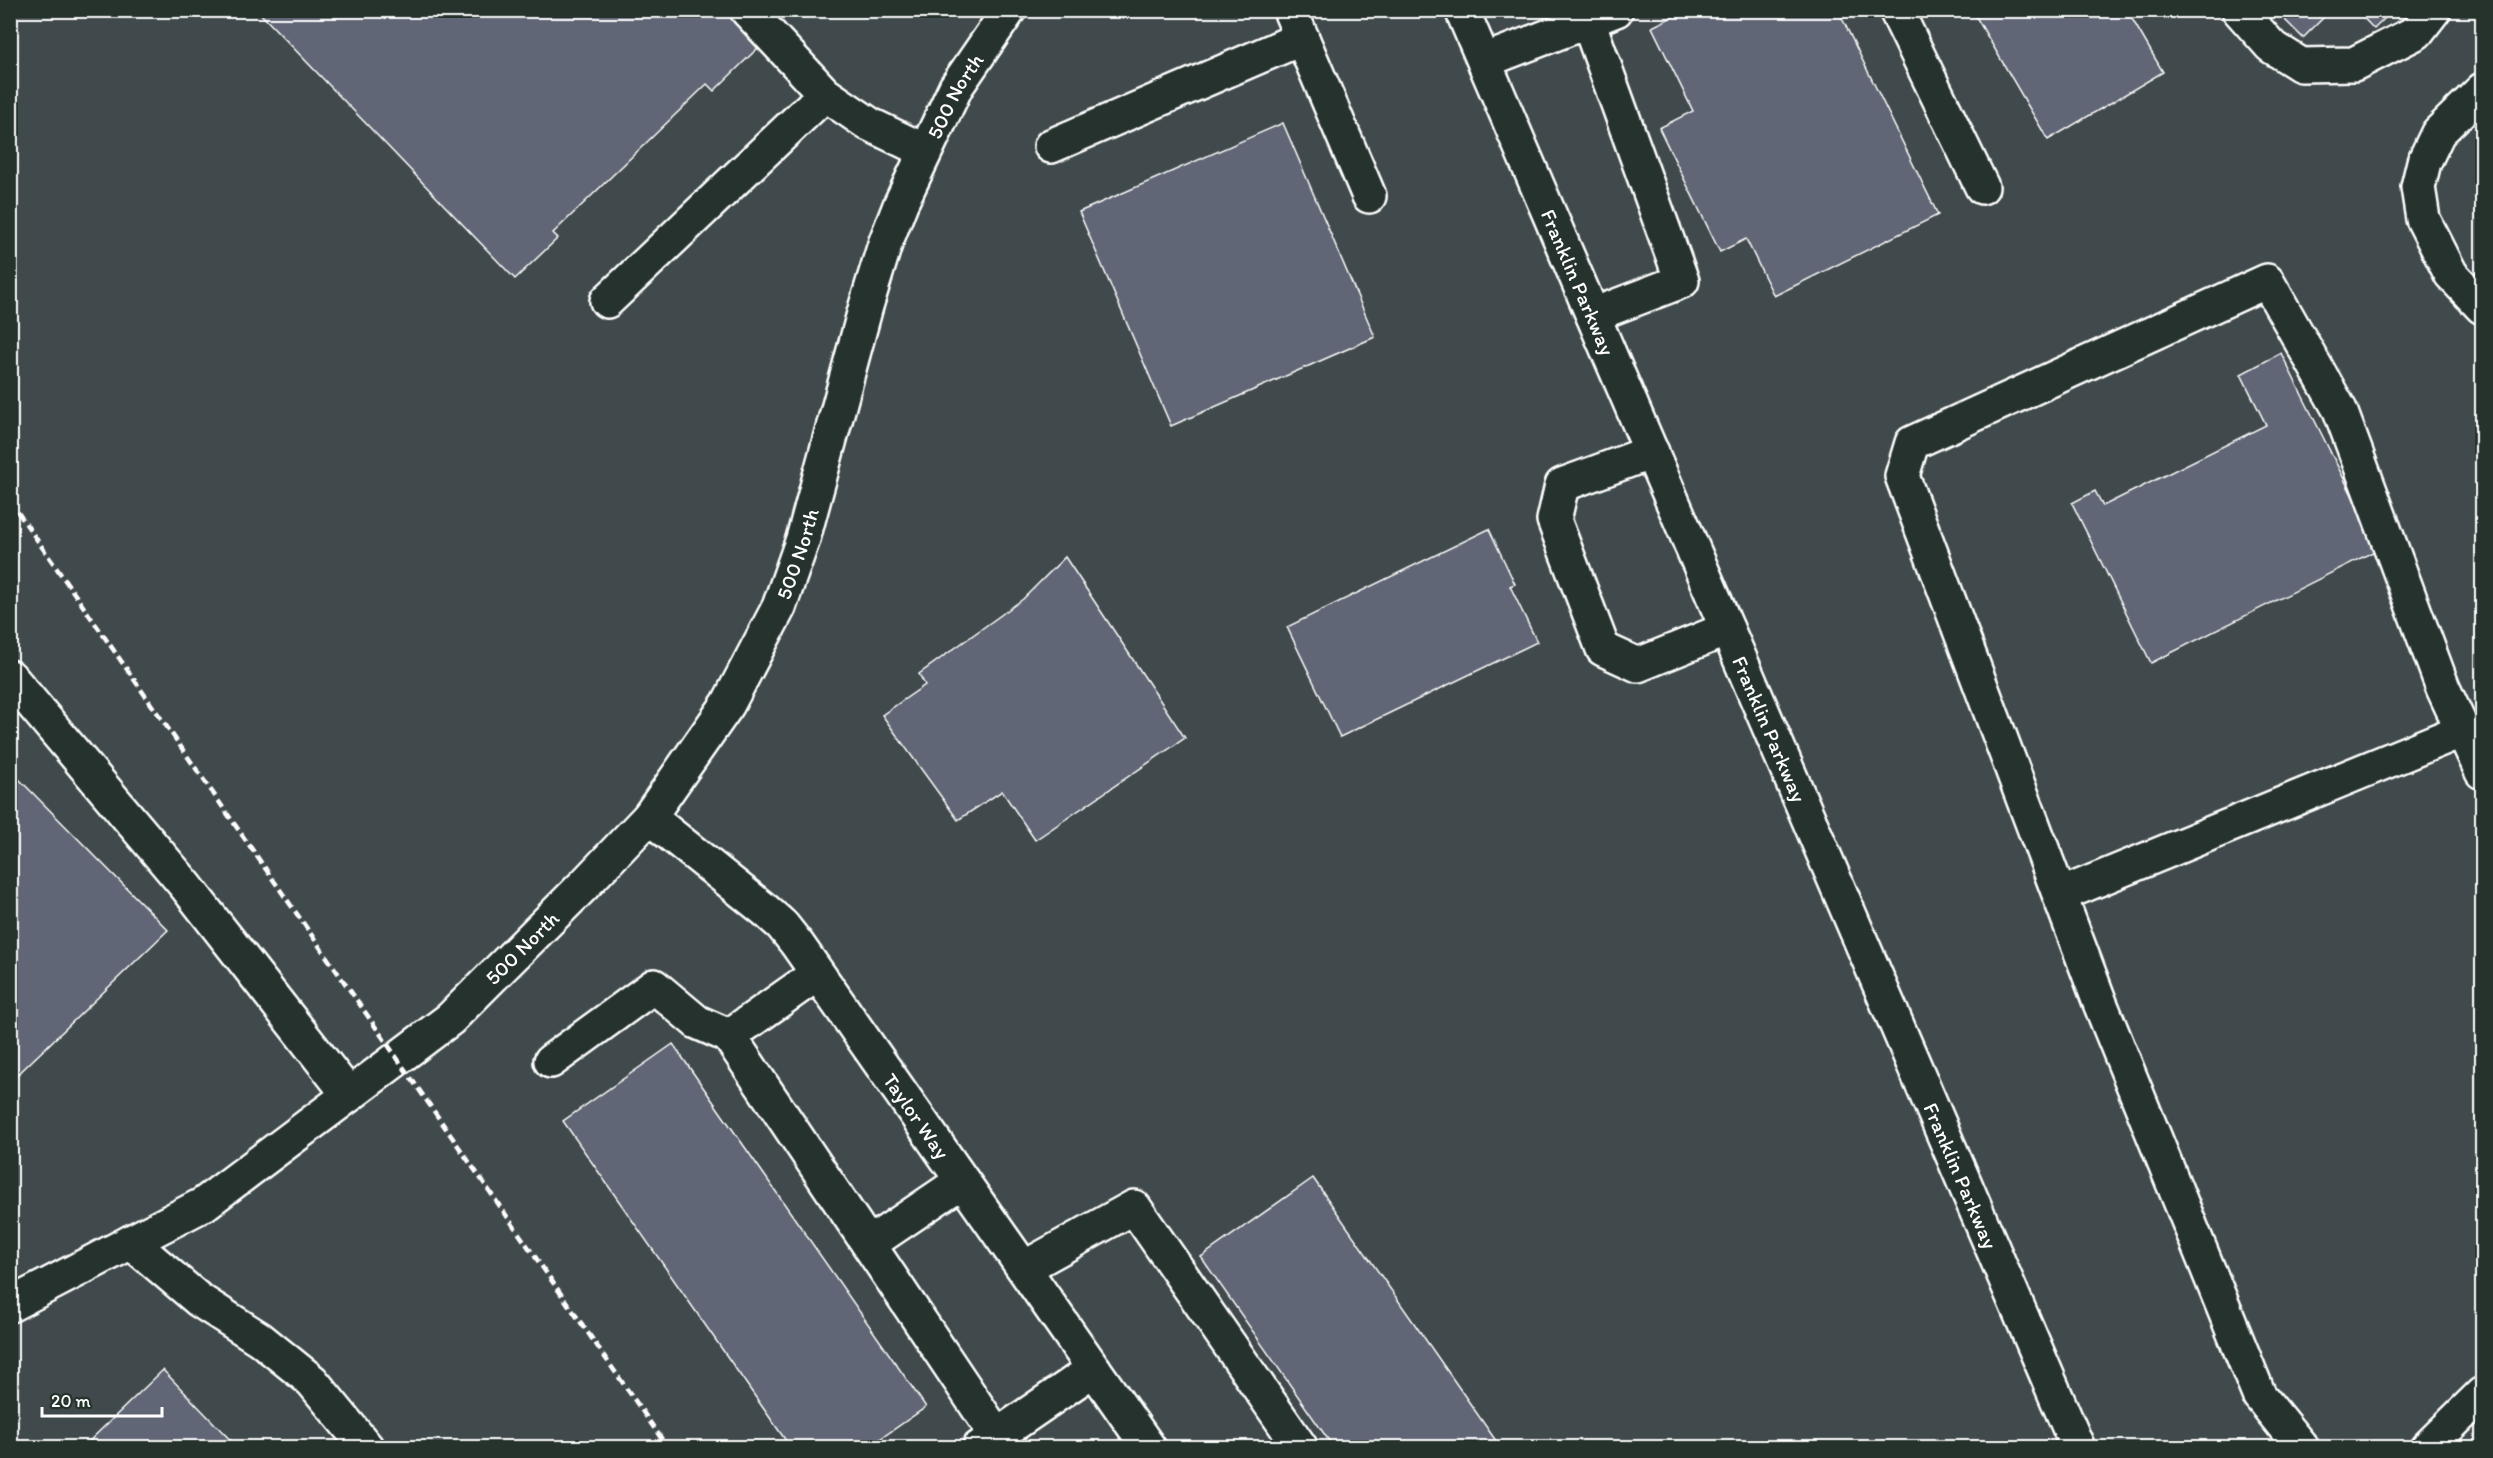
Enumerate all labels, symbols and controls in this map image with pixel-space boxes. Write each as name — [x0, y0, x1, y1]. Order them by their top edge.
street label: 500 North — [921, 48, 988, 142]
street label: Franklin Parkway — [1536, 205, 1621, 359]
street label: 500 North — [770, 506, 823, 602]
street label: Franklin Parkway — [1728, 652, 1812, 806]
street label: 500 North — [480, 905, 564, 989]
street label: Taylor Way — [878, 1068, 956, 1163]
street label: Franklin Parkway — [1919, 1099, 2004, 1252]
scale bar — [42, 1380, 162, 1418]
text: 20 m — [51, 1390, 91, 1412]

